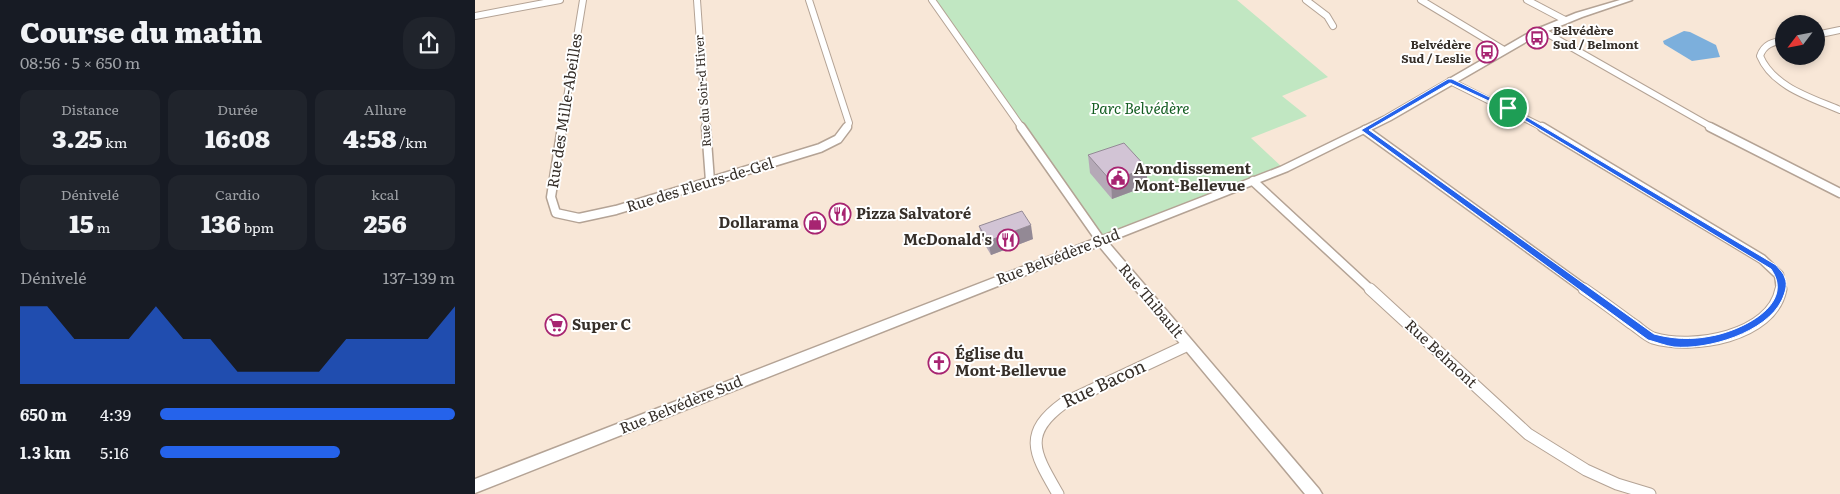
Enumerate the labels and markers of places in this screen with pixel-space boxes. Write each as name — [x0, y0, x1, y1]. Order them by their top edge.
place label: Belvédère Sud / Belmont — [1553, 21, 1640, 53]
bus stop icon: Belvédère Sud / Belmont — [1525, 26, 1549, 50]
place label: Belvédère Sud / Leslie — [1401, 35, 1471, 67]
bus stop icon: Belvédère Sud / Leslie — [1475, 40, 1499, 64]
pin — [1487, 87, 1529, 129]
place label: Arondissement Mont-Bellevue — [1134, 156, 1251, 196]
public building icon: Arondissement Mont-Bellevue — [1106, 166, 1130, 190]
place label: Pizza Salvatoré — [856, 201, 972, 224]
restaurant icon: Pizza Salvatoré — [828, 202, 852, 226]
place label: Dollarama — [719, 210, 799, 233]
shop icon: Dollarama — [803, 211, 827, 235]
place label: McDonald's — [903, 227, 993, 250]
restaurant icon: McDonald's — [996, 228, 1020, 252]
place label: Super C — [572, 312, 631, 335]
supermarket icon: Super C — [544, 313, 568, 337]
place label: Église du Mont-Bellevue — [955, 341, 1067, 381]
church icon: Église du Mont-Bellevue — [927, 351, 951, 375]

